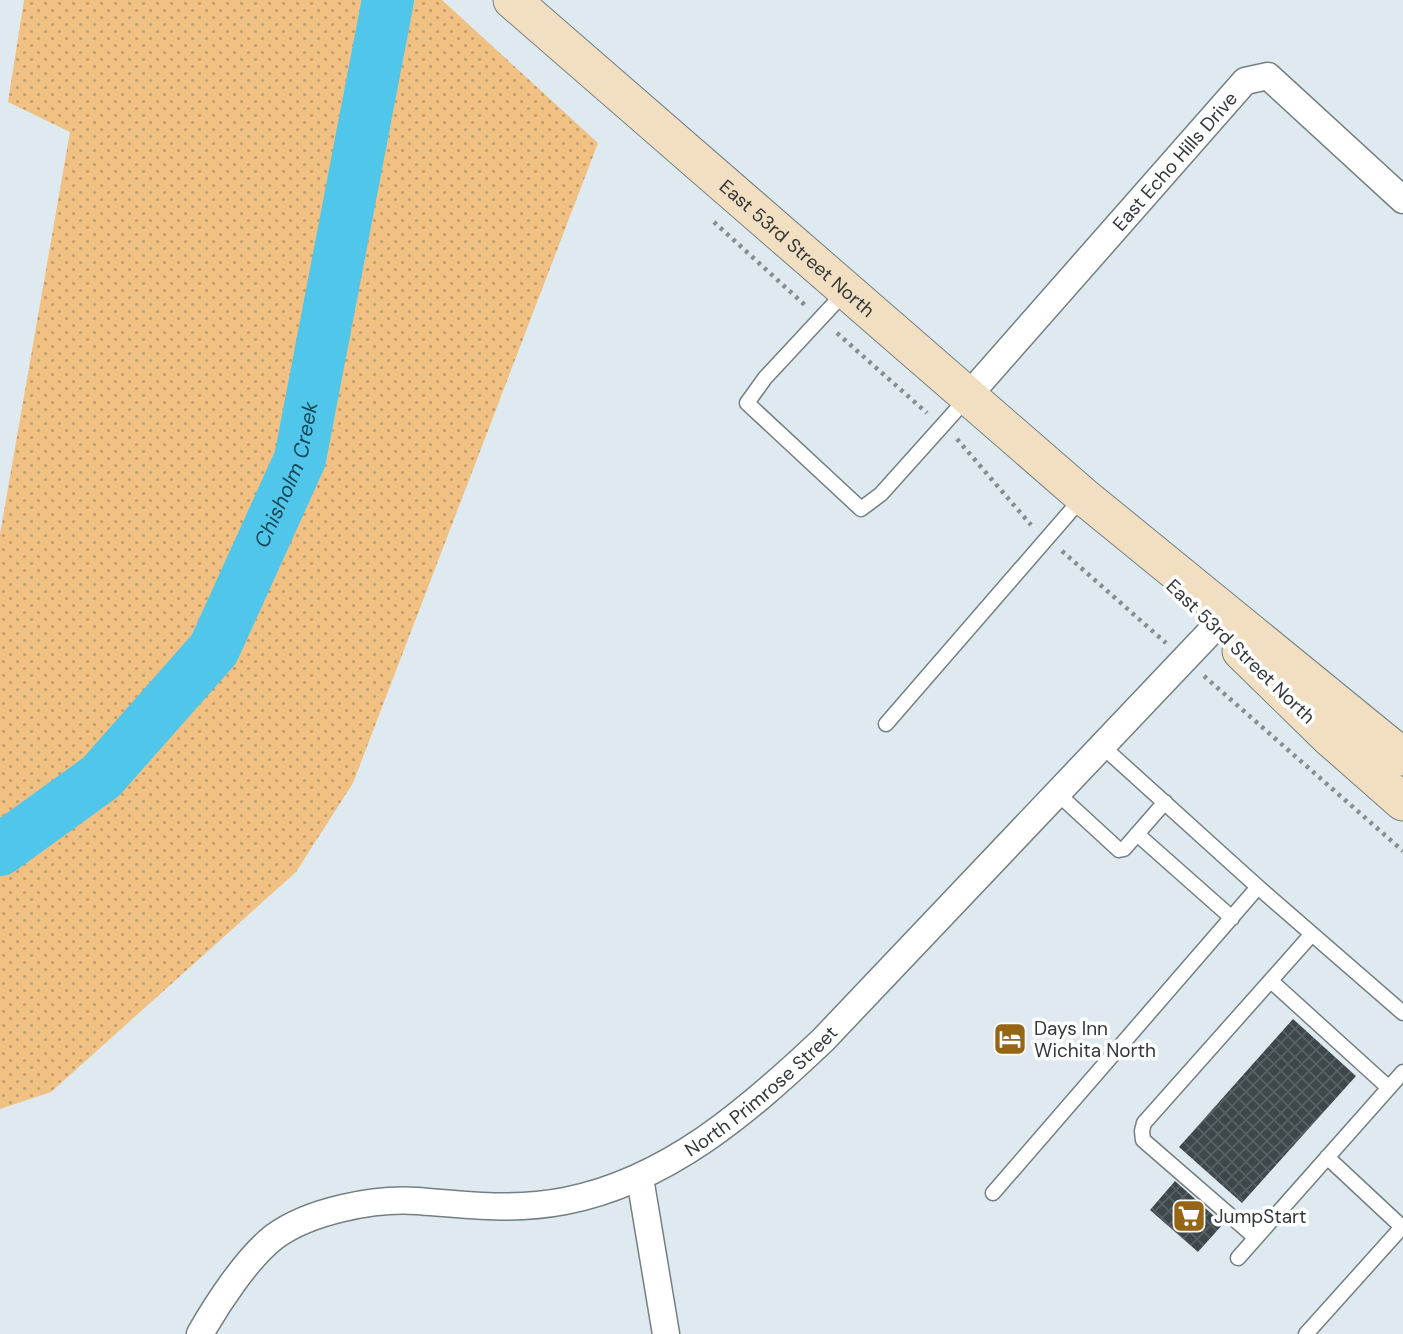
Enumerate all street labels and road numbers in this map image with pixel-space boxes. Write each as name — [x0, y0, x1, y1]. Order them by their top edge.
street label: East Echo Hills Drive — [1107, 86, 1243, 236]
street label: East 53rd Street North — [714, 174, 880, 323]
street label: East 53rd Street North — [1161, 574, 1320, 729]
street label: North Primrose Street — [680, 1021, 843, 1162]

